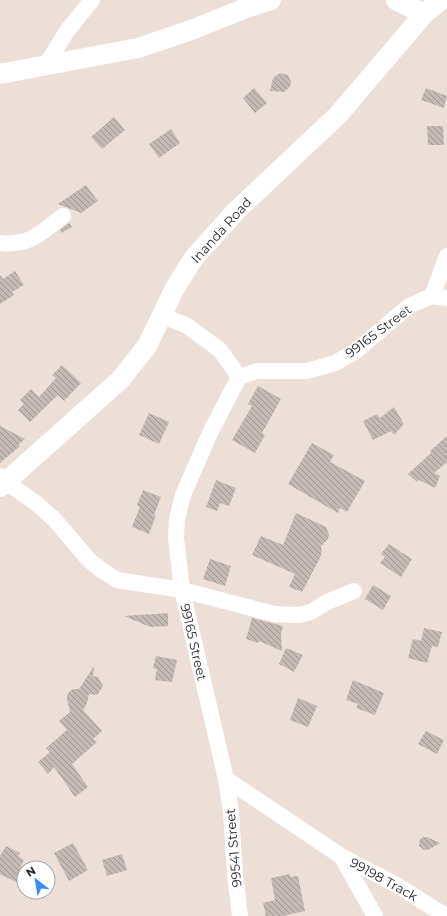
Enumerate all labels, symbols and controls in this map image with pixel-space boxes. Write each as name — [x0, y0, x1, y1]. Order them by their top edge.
street label: Inanda Road — [187, 194, 255, 266]
street label: 99165 Street — [342, 301, 414, 361]
street label: 99165 Street — [177, 602, 211, 682]
street label: 99541 Street — [222, 808, 244, 888]
street label: 99198 Track — [347, 854, 421, 904]
north arrow — [16, 860, 56, 900]
text: N — [23, 863, 38, 880]

